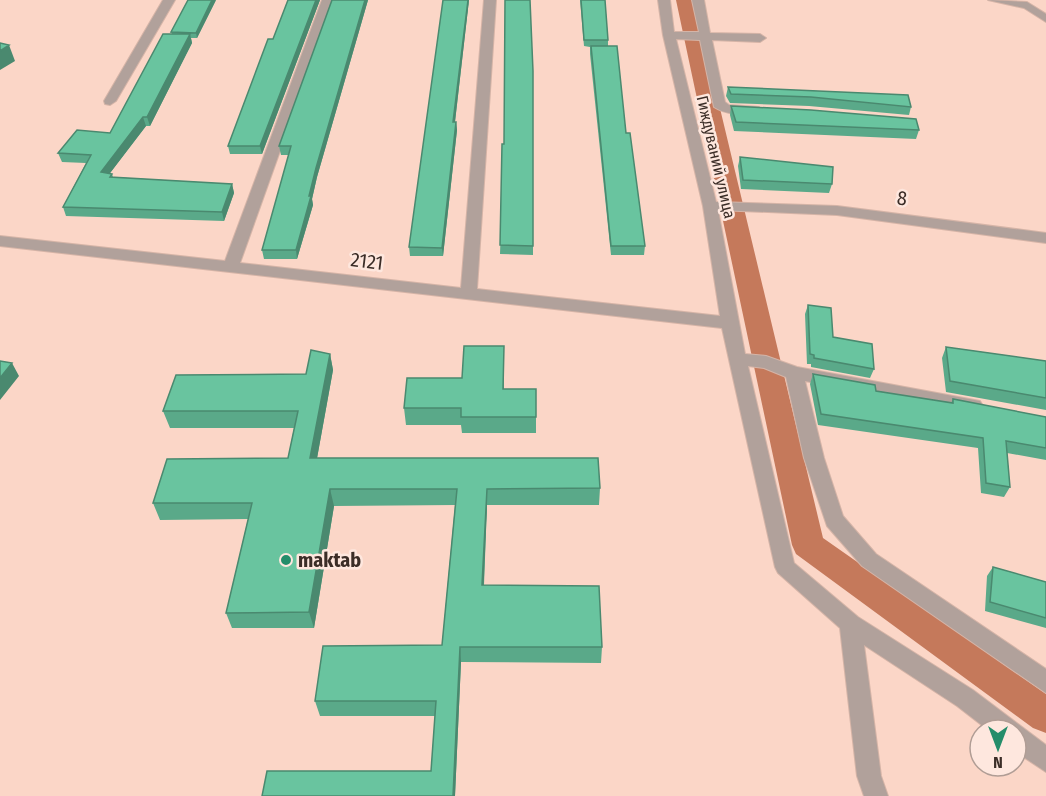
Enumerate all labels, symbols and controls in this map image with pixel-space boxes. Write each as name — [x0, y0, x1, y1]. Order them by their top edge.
street label: Гиждуваний улица — [693, 94, 739, 220]
street label: 8 — [896, 185, 908, 211]
street label: 2121 — [349, 247, 385, 275]
place label: maktab — [298, 548, 361, 572]
marker: maktab — [279, 553, 293, 567]
north arrow — [968, 718, 1028, 778]
text: N — [993, 753, 1003, 772]

